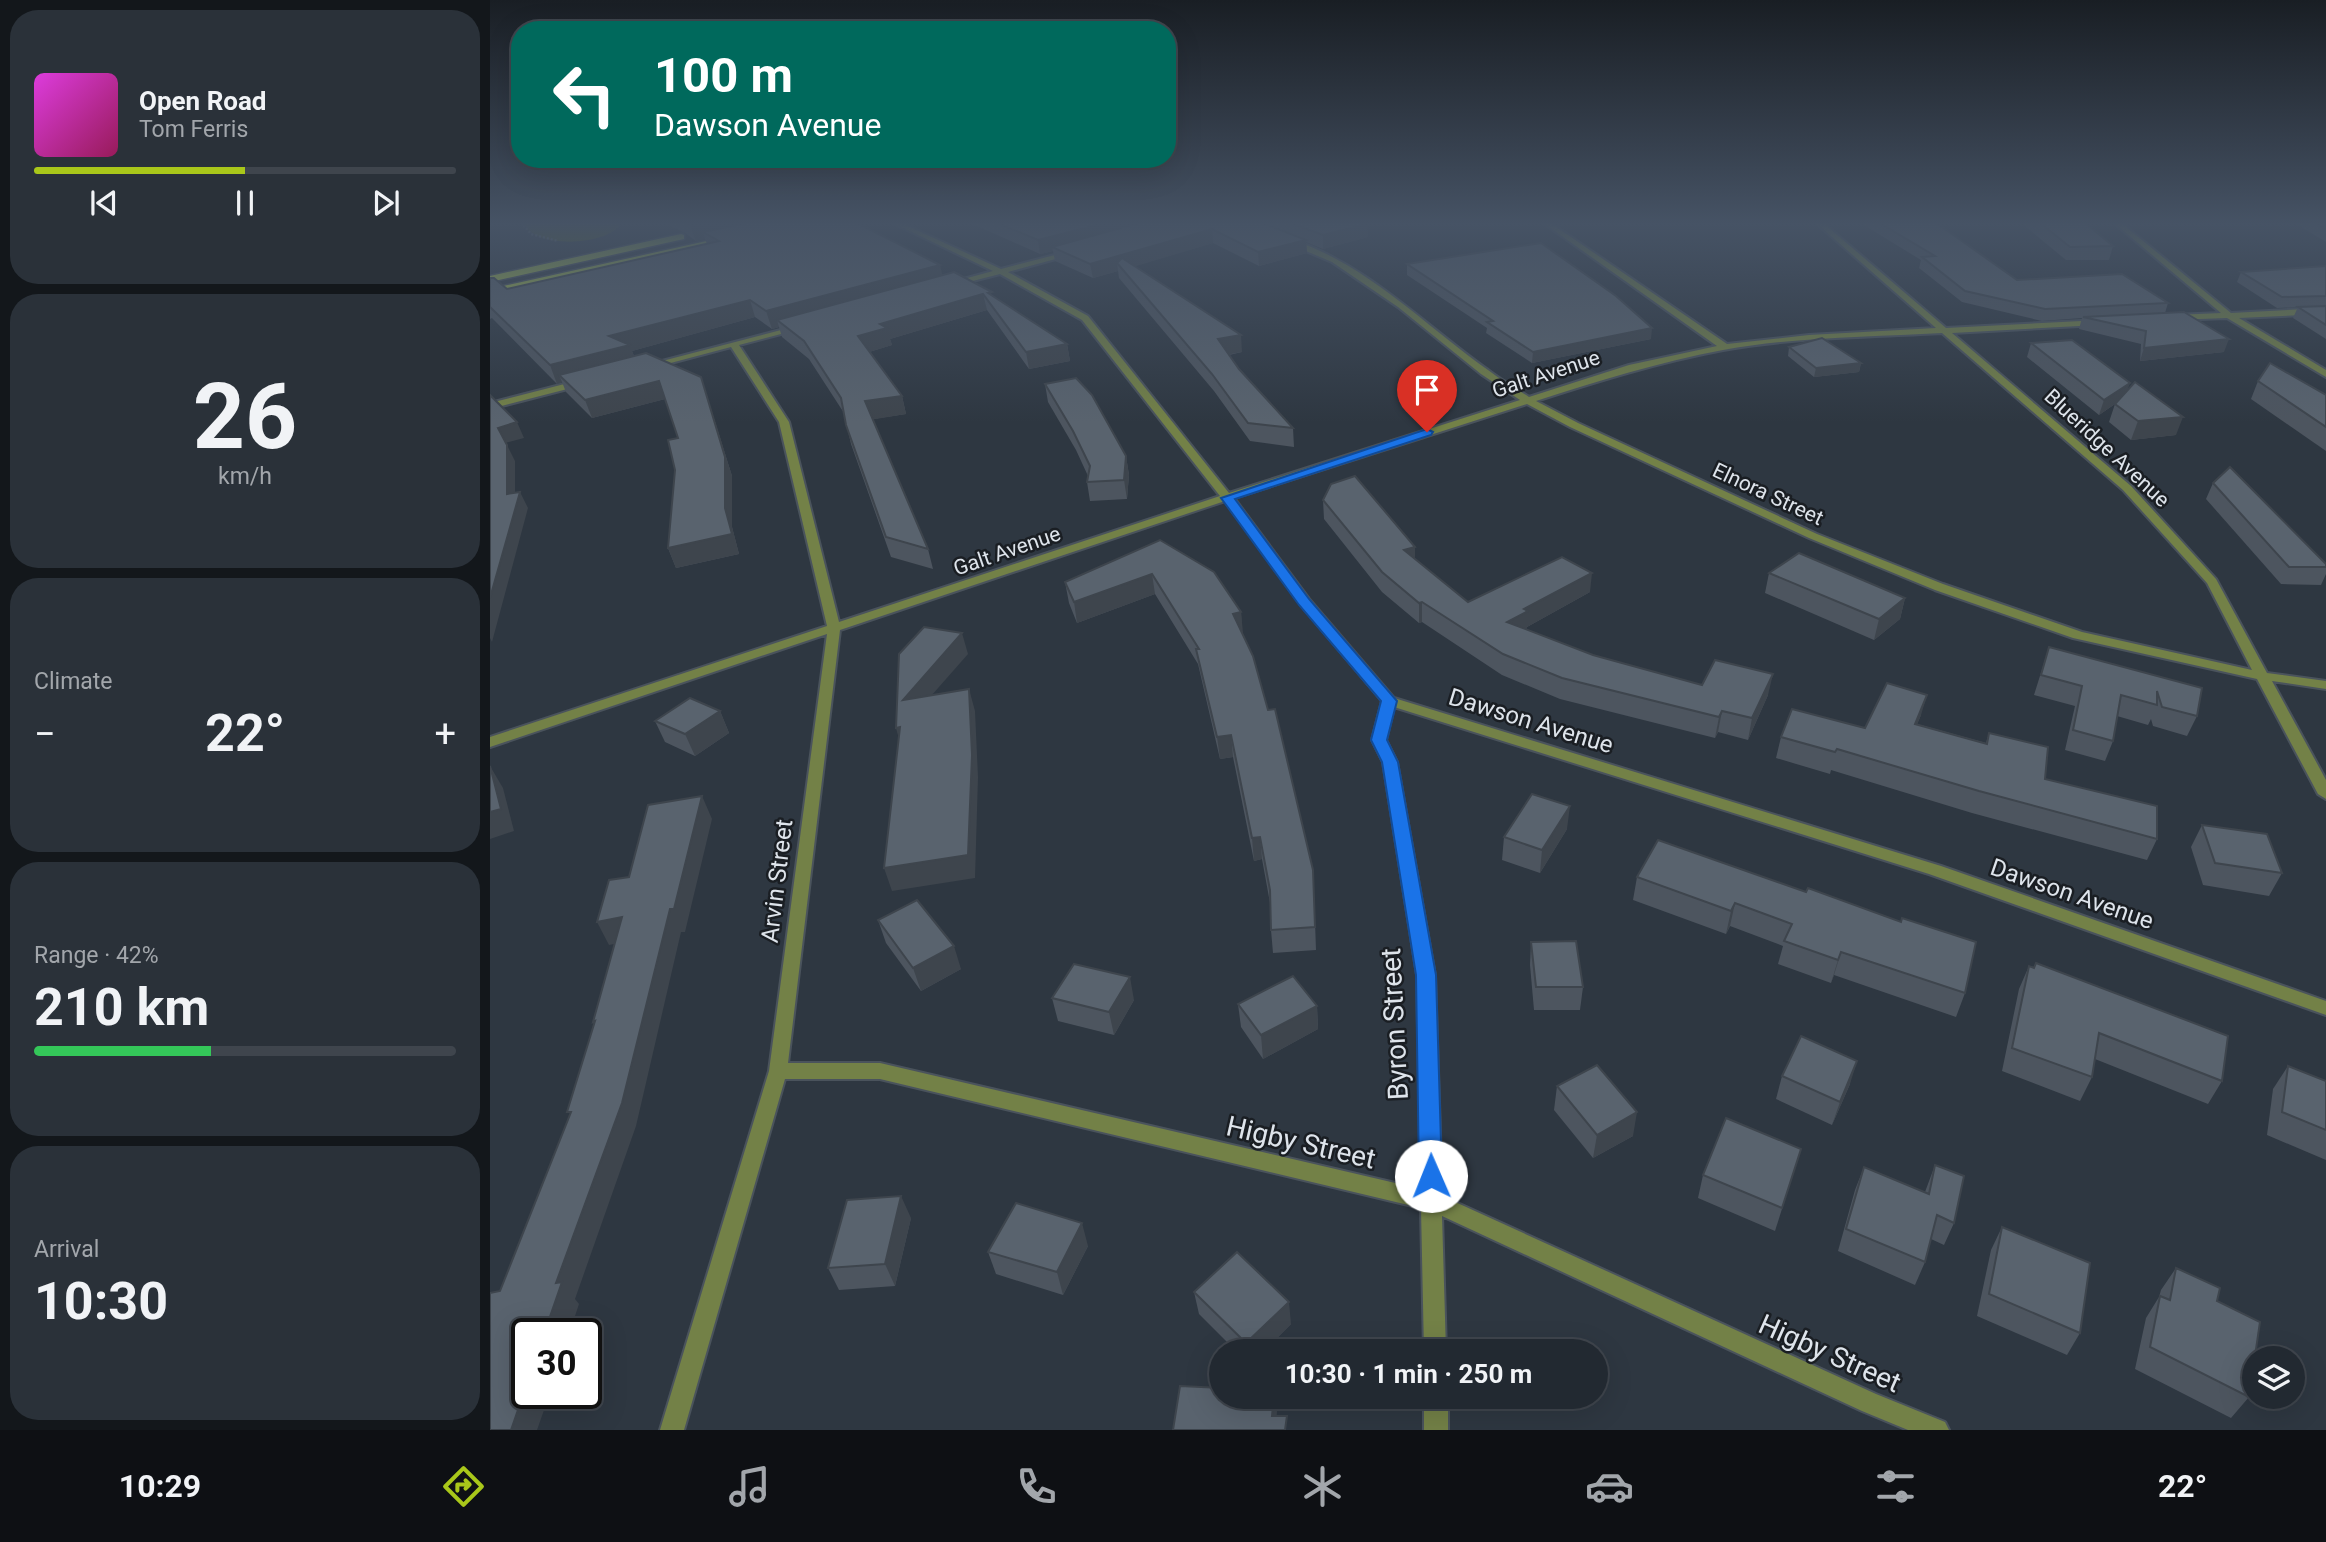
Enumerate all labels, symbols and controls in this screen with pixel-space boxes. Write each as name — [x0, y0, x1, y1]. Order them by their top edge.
text: 100 m — [654, 47, 793, 104]
icon: left — [539, 49, 630, 140]
text: Open Road — [139, 86, 267, 116]
text: Dawson Avenue — [654, 106, 881, 144]
text: Tom Ferris — [139, 116, 248, 143]
icon: previous — [85, 184, 123, 222]
icon: pause — [226, 184, 264, 222]
icon: next — [367, 184, 405, 222]
street label: Galt Avenue — [1489, 345, 1603, 403]
pin — [1397, 360, 1457, 432]
text: 26 — [193, 364, 297, 470]
icon: arrive — [1408, 371, 1446, 409]
street label: Blueridge Avenue — [2040, 384, 2174, 512]
street label: Elnora Street — [1709, 458, 1827, 530]
text: km/h — [218, 463, 272, 490]
street label: Galt Avenue — [950, 521, 1064, 581]
text: Climate — [34, 668, 113, 695]
street label: Dawson Avenue — [1445, 683, 1617, 759]
text: 22° — [205, 703, 285, 764]
text: − — [34, 712, 56, 756]
text: + — [434, 712, 456, 756]
street label: Arvin Street — [756, 818, 798, 944]
street label: Dawson Avenue — [1987, 853, 2157, 935]
text: Range · 42% — [34, 942, 159, 969]
street label: Byron Street — [1374, 947, 1415, 1101]
text: 210 km — [34, 977, 209, 1038]
street label: Higby Street — [1223, 1109, 1379, 1176]
position arrow — [1394, 1139, 1468, 1213]
text: Arrival — [34, 1236, 99, 1263]
text: 10:30 — [34, 1271, 168, 1332]
street label: Higby Street — [1754, 1307, 1906, 1399]
speed limit sign: 30 — [511, 1318, 602, 1409]
map controls — [2242, 1346, 2305, 1409]
button: layers — [2242, 1346, 2305, 1409]
text: 10:30 · 1 min · 250 m — [1285, 1359, 1532, 1389]
icon: directions — [439, 1462, 488, 1511]
icon: music — [725, 1462, 774, 1511]
icon: phone — [1012, 1462, 1061, 1511]
icon: climate — [1298, 1462, 1347, 1511]
icon: car — [1585, 1462, 1634, 1511]
icon: filters — [1871, 1462, 1920, 1511]
text: 10:29 — [119, 1467, 201, 1505]
text: 22° — [2158, 1467, 2207, 1505]

